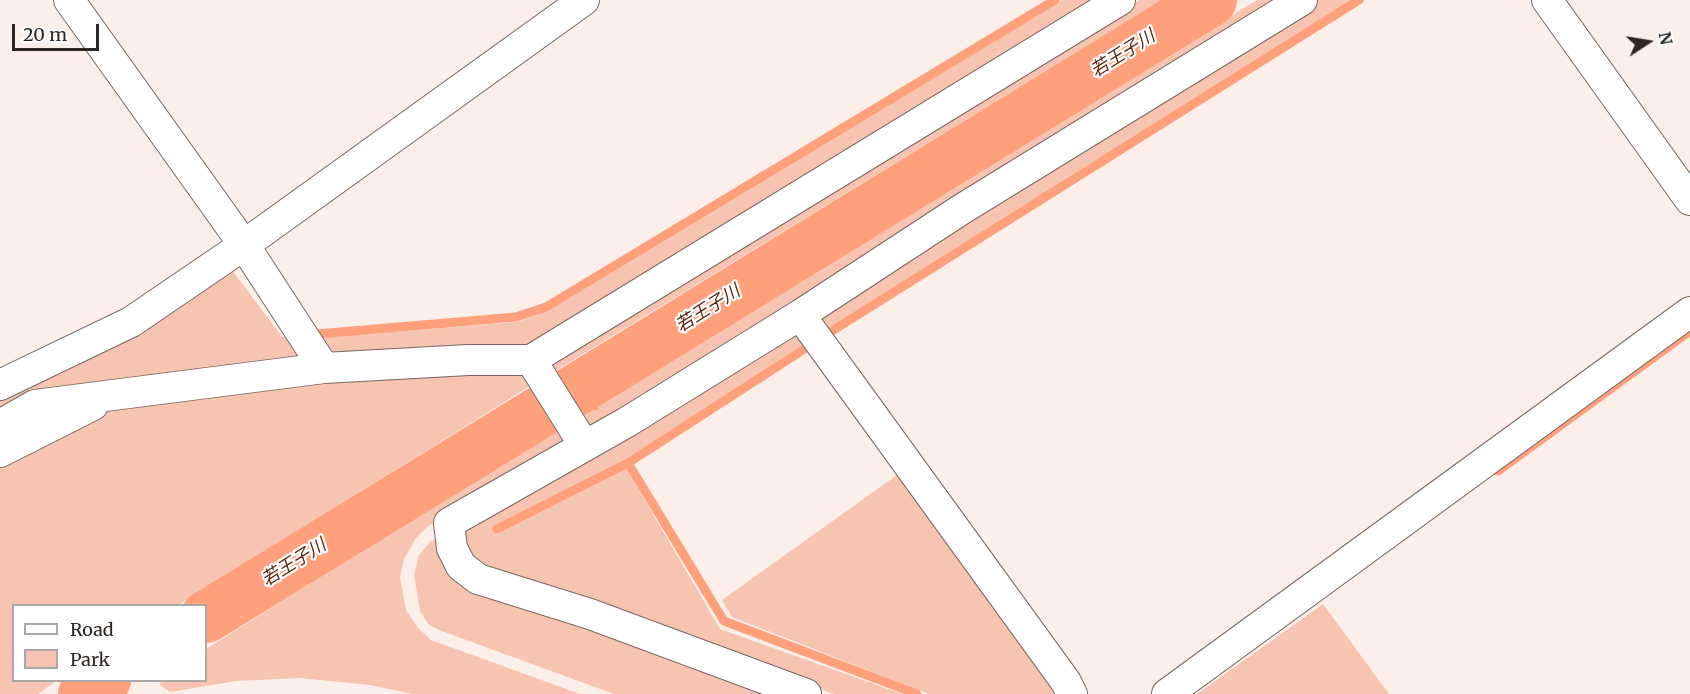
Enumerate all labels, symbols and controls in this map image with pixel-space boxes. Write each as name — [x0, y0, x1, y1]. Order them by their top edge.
scale bar — [15, 12, 102, 50]
north arrow — [1618, 12, 1678, 72]
text: 20 m — [23, 23, 67, 46]
water label: 若王子川 — [1087, 26, 1159, 82]
text: N — [1655, 30, 1677, 47]
water label: 若王子川 — [672, 281, 744, 337]
water label: 若王子川 — [258, 535, 330, 591]
legend — [12, 604, 207, 682]
text: Road — [70, 618, 114, 641]
text: Park — [70, 648, 110, 671]

